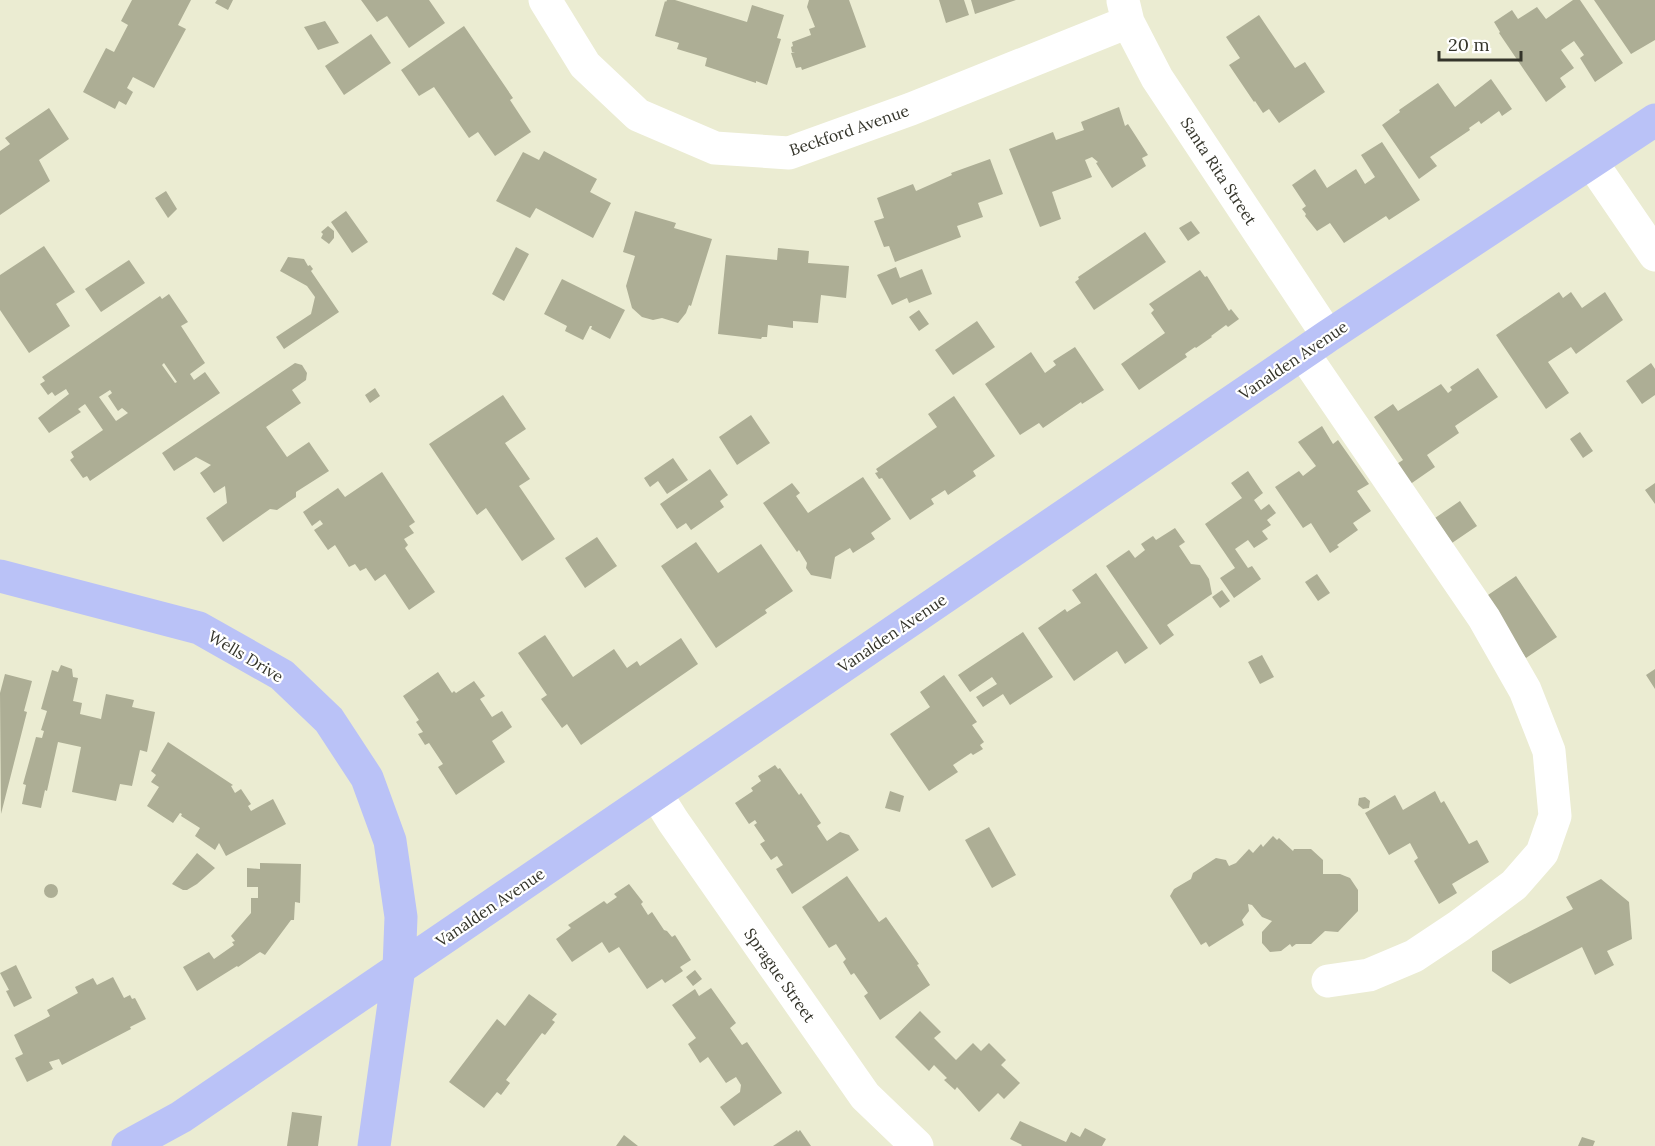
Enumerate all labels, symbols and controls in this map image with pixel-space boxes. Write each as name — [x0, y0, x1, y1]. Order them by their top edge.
scale bar — [1439, 24, 1522, 62]
text: 20 m — [1448, 33, 1490, 56]
street label: Beckford Avenue — [787, 100, 912, 160]
street label: Santa Rita Street — [1177, 113, 1262, 229]
street label: Vanalden Avenue — [1234, 316, 1352, 404]
street label: Vanalden Avenue — [833, 589, 951, 677]
street label: Wells Drive — [205, 626, 288, 686]
street label: Vanalden Avenue — [431, 863, 549, 951]
street label: Sprague Street — [740, 924, 820, 1027]

